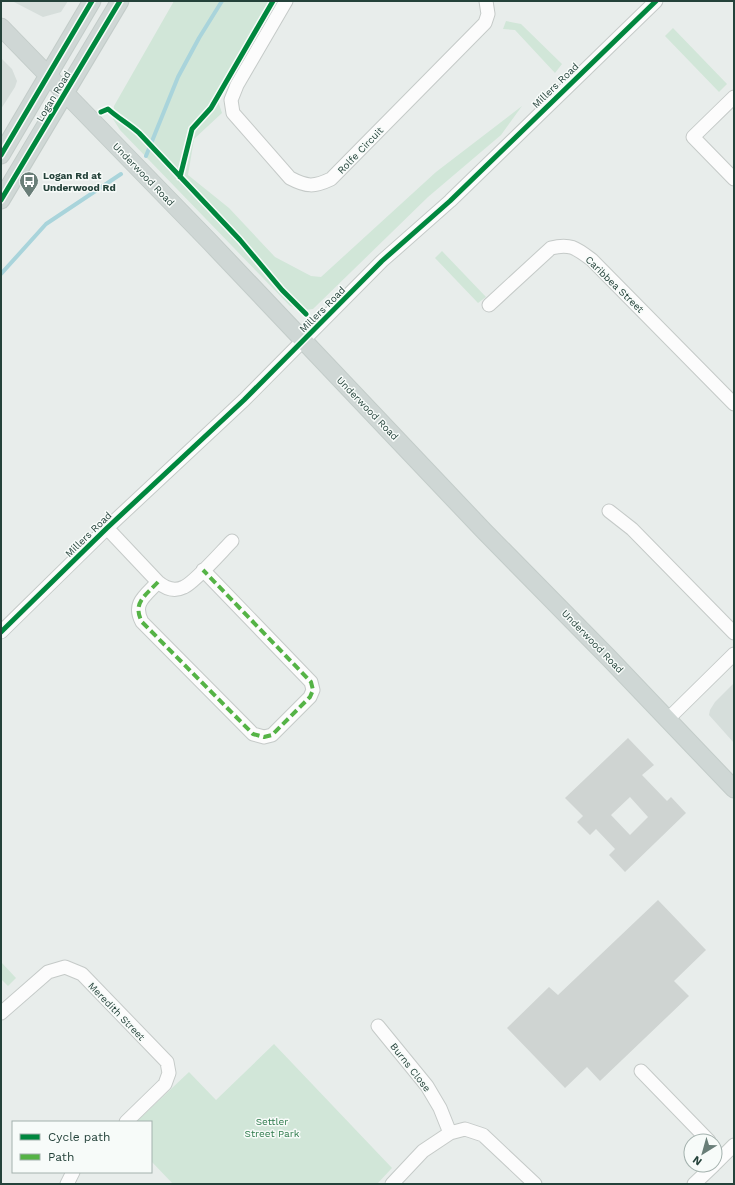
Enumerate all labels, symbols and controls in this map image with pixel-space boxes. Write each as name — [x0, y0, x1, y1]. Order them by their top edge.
street label: Millers Road — [530, 61, 581, 110]
street label: Logan Road — [34, 69, 73, 123]
street label: Rolfe Circuit — [335, 124, 386, 176]
street label: Underwood Road — [111, 140, 177, 208]
bus stop icon: Logan Rd at Underwood Rd — [18, 170, 40, 198]
place label: Logan Rd at Underwood Rd — [43, 170, 116, 193]
street label: Caribbea Street — [583, 254, 647, 315]
street label: Millers Road — [297, 284, 347, 334]
street label: Underwood Road — [335, 374, 401, 442]
street label: Millers Road — [63, 510, 114, 559]
street label: Underwood Road — [560, 607, 626, 675]
street label: Meredith Street — [86, 980, 148, 1043]
street label: Burns Close — [388, 1041, 433, 1094]
park label: Settler Street Park — [244, 1116, 300, 1139]
legend — [12, 1121, 152, 1173]
text: Cycle path — [48, 1130, 110, 1144]
north arrow — [683, 1133, 723, 1173]
text: Path — [48, 1150, 74, 1164]
text: N — [690, 1153, 704, 1168]

